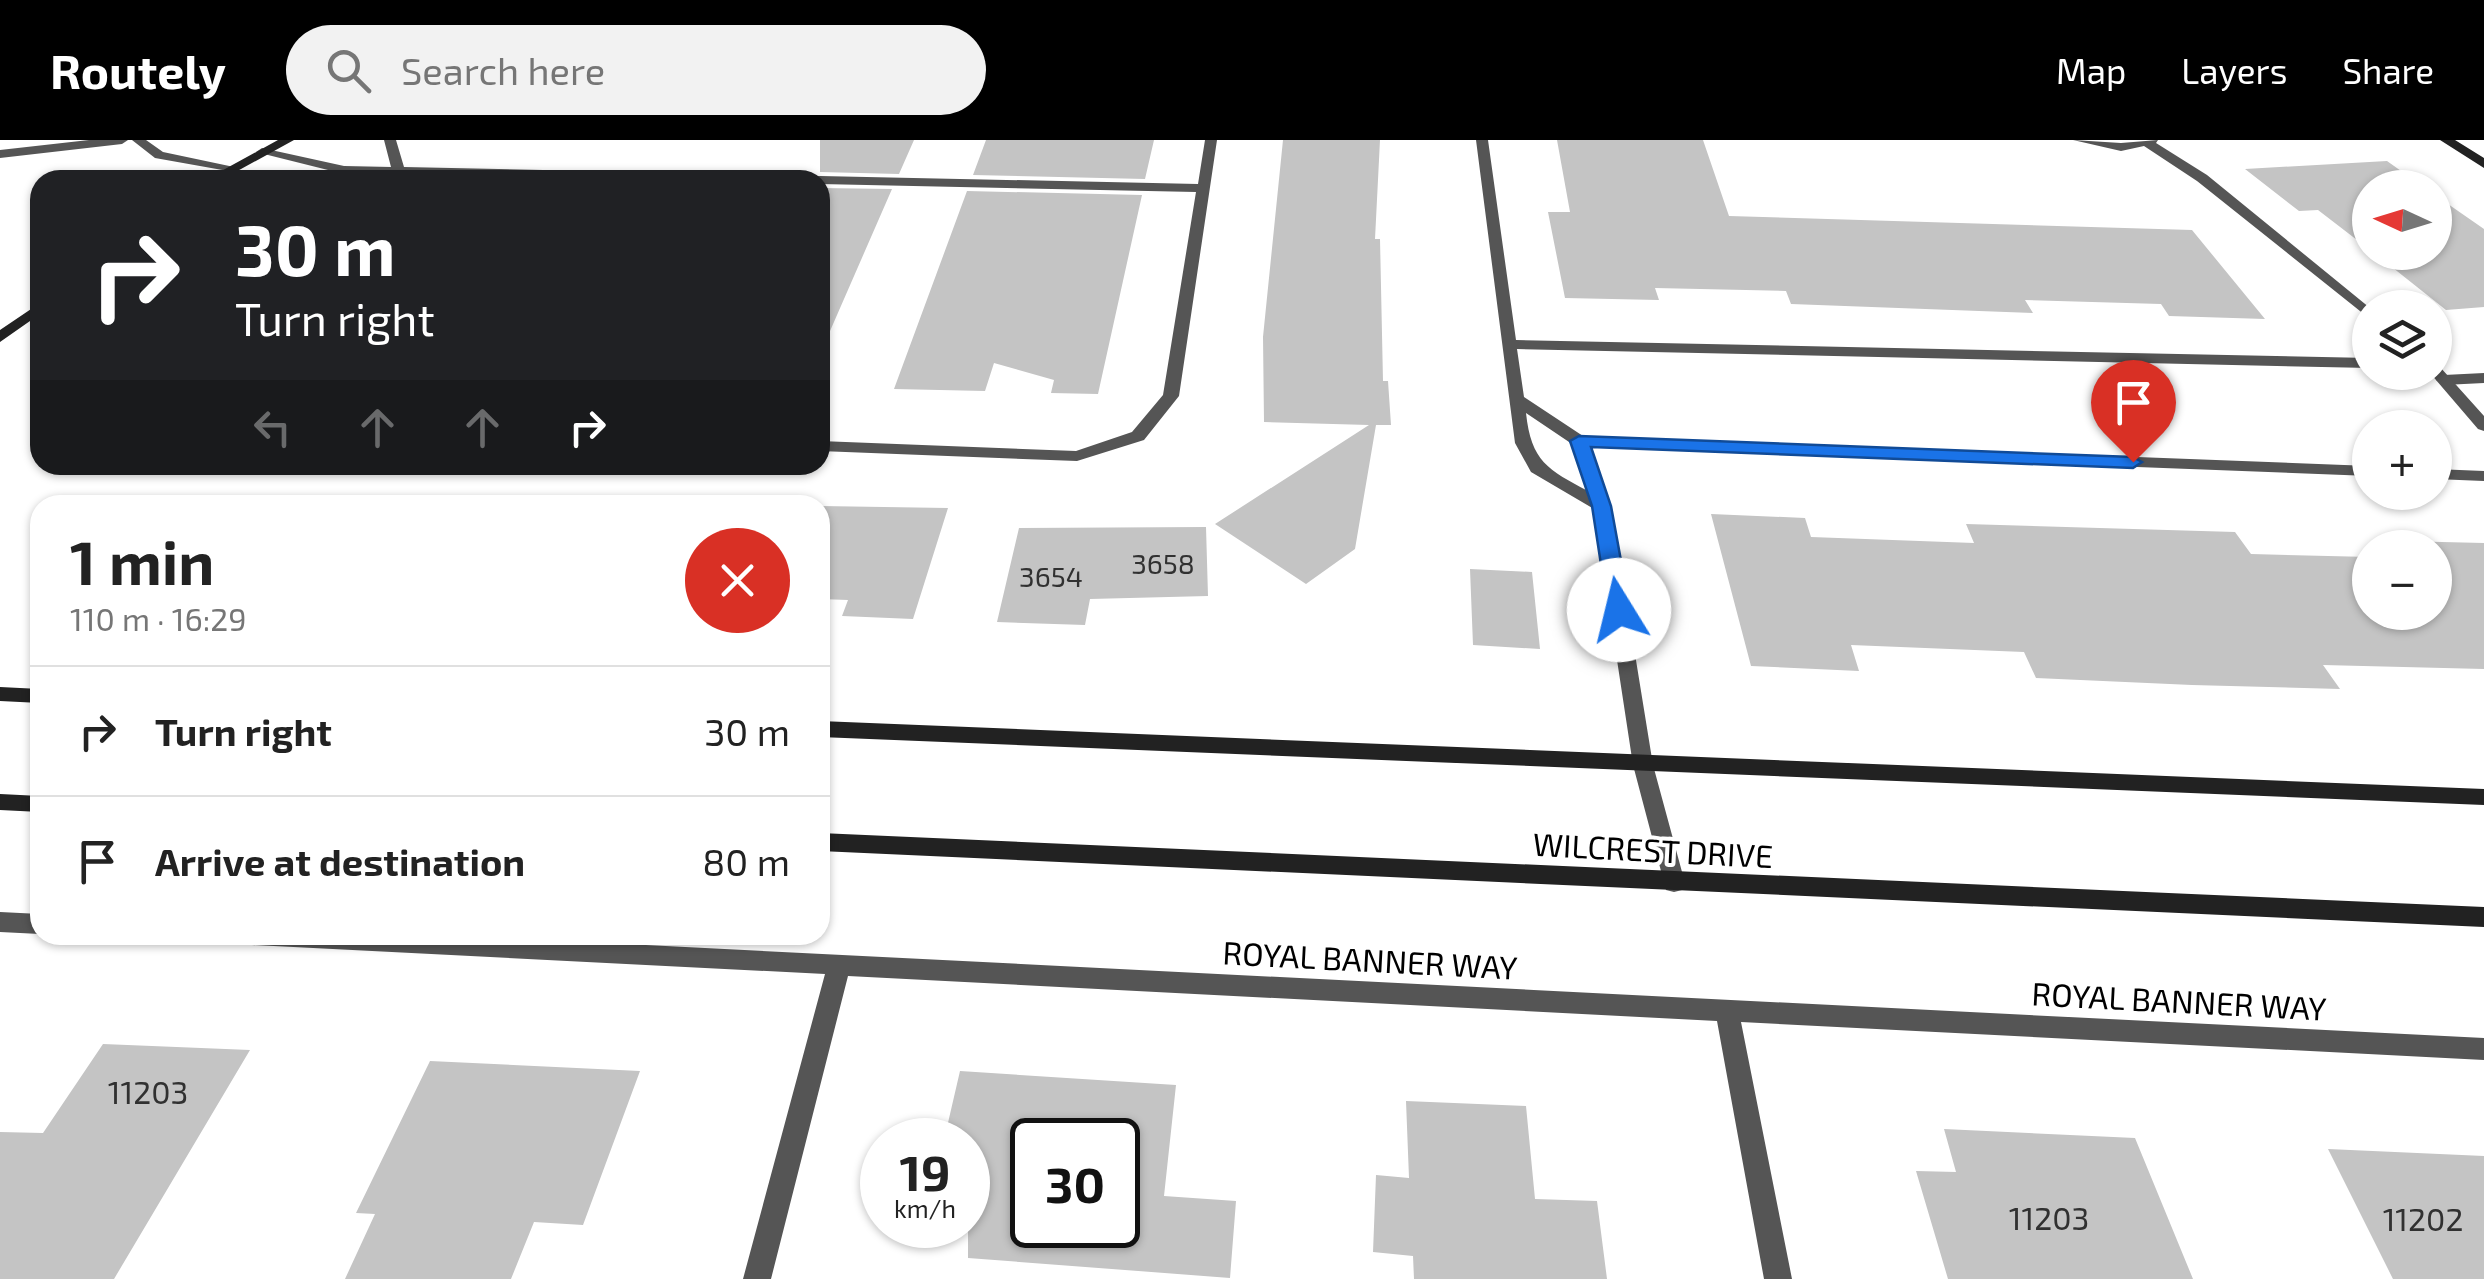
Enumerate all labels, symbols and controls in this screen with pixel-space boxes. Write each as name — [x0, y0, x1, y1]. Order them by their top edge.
search box — [286, 25, 986, 115]
text: Routely — [50, 41, 226, 99]
icon: search — [321, 43, 376, 98]
text: Search here — [401, 47, 605, 93]
text: Map — [2056, 49, 2126, 91]
text: Layers — [2181, 49, 2287, 91]
text: Share — [2342, 49, 2434, 91]
north arrow — [2352, 170, 2452, 270]
map controls — [2352, 170, 2452, 630]
text: 30 m — [235, 206, 396, 290]
icon: right — [70, 210, 200, 340]
button: layers — [2352, 290, 2452, 390]
text: Turn right — [235, 291, 435, 345]
pin — [2091, 360, 2176, 463]
icon: arrive — [2106, 375, 2161, 430]
icon: left — [245, 400, 300, 455]
icon: ahead — [350, 400, 405, 455]
icon: ahead — [455, 400, 510, 455]
icon: right — [560, 400, 615, 455]
button: + — [2352, 410, 2452, 510]
text: 1 min — [70, 525, 214, 597]
button: close — [685, 528, 790, 633]
button: − — [2352, 530, 2452, 630]
house number: 3658 — [1131, 546, 1195, 580]
position arrow — [1567, 558, 1671, 662]
house number: 3654 — [1019, 559, 1083, 593]
text: 110 m · 16:29 — [70, 599, 247, 637]
icon: right — [70, 704, 125, 759]
text: Turn right — [155, 708, 332, 754]
text: 30 m — [704, 708, 790, 754]
street label: WILCREST DRIVE — [1532, 824, 1774, 874]
icon: arrive — [70, 834, 125, 889]
text: Arrive at destination — [155, 838, 525, 884]
text: 80 m — [702, 838, 790, 884]
street label: ROYAL BANNER WAY — [1222, 932, 1518, 986]
street label: ROYAL BANNER WAY — [2031, 973, 2327, 1027]
house number: 11203 — [108, 1072, 188, 1110]
speed limit sign: 30 — [1010, 1118, 1140, 1248]
text: 19 — [899, 1141, 951, 1201]
text: km/h — [894, 1193, 956, 1223]
house number: 11203 — [2009, 1198, 2089, 1236]
house number: 11202 — [2383, 1199, 2463, 1237]

